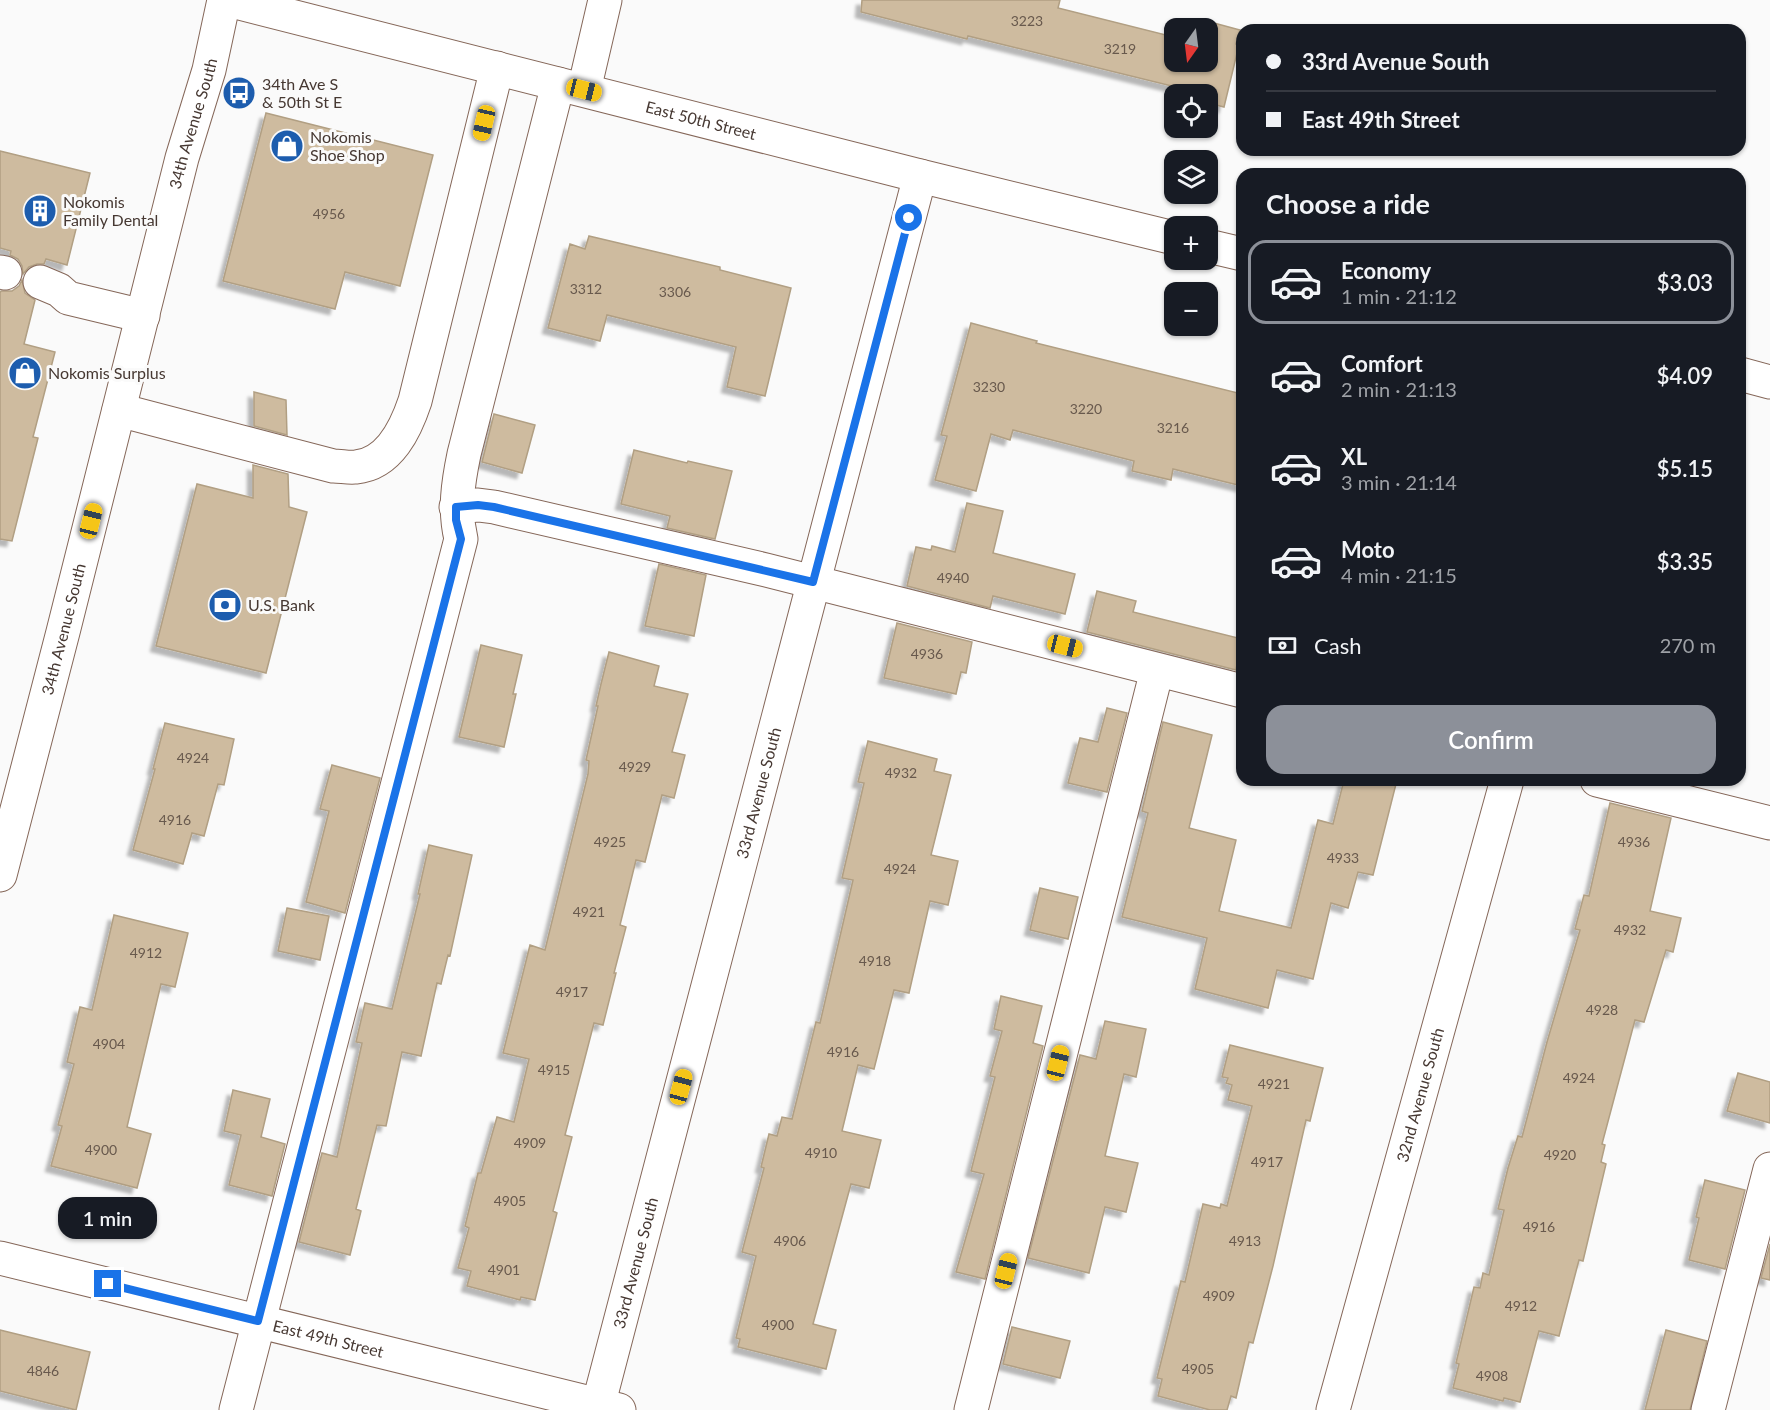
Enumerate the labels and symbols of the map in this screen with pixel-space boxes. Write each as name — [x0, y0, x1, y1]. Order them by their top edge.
house number: 3223 — [1011, 12, 1043, 29]
north arrow — [1164, 18, 1218, 72]
house number: 3219 — [1104, 40, 1136, 57]
street label: 34th Avenue South — [165, 56, 220, 191]
place label: 34th Ave S & 50th St E — [262, 74, 342, 111]
bus stop icon: 34th Ave S & 50th St E — [221, 75, 257, 111]
car — [564, 77, 604, 103]
street label: East 50th Street — [644, 97, 759, 143]
car — [471, 103, 497, 143]
place label: Nokomis Shoe Shop — [310, 127, 385, 164]
shop icon: Nokomis Shoe Shop — [269, 128, 305, 164]
place label: Nokomis Family Dental — [63, 192, 158, 229]
building icon: Nokomis Family Dental — [22, 193, 58, 229]
route start — [895, 204, 922, 231]
house number: 4956 — [313, 205, 345, 222]
house number: 3312 — [570, 280, 602, 297]
house number: 3306 — [659, 283, 691, 300]
shop icon: Nokomis Surplus — [7, 355, 43, 391]
place label: Nokomis Surplus — [48, 363, 166, 382]
house number: 3230 — [973, 378, 1005, 395]
house number: 3220 — [1070, 400, 1102, 417]
house number: 3216 — [1157, 419, 1189, 436]
car — [78, 501, 104, 541]
street label: 34th Avenue South — [37, 561, 89, 697]
house number: 4940 — [937, 569, 969, 586]
bank icon: U.S. Bank — [207, 587, 243, 623]
place label: U.S. Bank — [248, 595, 316, 614]
car — [1045, 633, 1085, 659]
house number: 4936 — [911, 645, 943, 662]
street label: 33rd Avenue South — [732, 725, 784, 860]
house number: 4924 — [177, 749, 209, 766]
house number: 4929 — [619, 758, 651, 775]
house number: 4932 — [885, 764, 917, 781]
house number: 4916 — [159, 811, 191, 828]
house number: 4925 — [594, 833, 626, 850]
house number: 4936 — [1618, 833, 1650, 850]
house number: 4933 — [1327, 849, 1359, 866]
house number: 4924 — [884, 860, 916, 877]
house number: 4921 — [573, 903, 605, 920]
house number: 4932 — [1614, 921, 1646, 938]
house number: 4912 — [130, 944, 162, 961]
house number: 4918 — [859, 952, 891, 969]
house number: 4917 — [556, 983, 588, 1000]
house number: 4928 — [1586, 1001, 1618, 1018]
street label: 32nd Avenue South — [1392, 1025, 1447, 1164]
house number: 4904 — [93, 1035, 125, 1052]
house number: 4916 — [827, 1043, 859, 1060]
car — [1045, 1043, 1071, 1083]
house number: 4915 — [538, 1061, 570, 1078]
car — [668, 1067, 694, 1107]
house number: 4924 — [1563, 1069, 1595, 1086]
house number: 4921 — [1258, 1075, 1290, 1092]
house number: 4909 — [514, 1134, 546, 1151]
house number: 4900 — [85, 1141, 117, 1158]
house number: 4910 — [805, 1144, 837, 1161]
house number: 4920 — [1544, 1146, 1576, 1163]
house number: 4917 — [1251, 1153, 1283, 1170]
house number: 4905 — [494, 1192, 526, 1209]
street label: 33rd Avenue South — [609, 1195, 661, 1331]
callout: 1 min — [58, 1197, 158, 1239]
house number: 4916 — [1523, 1218, 1555, 1235]
house number: 4906 — [774, 1232, 806, 1249]
house number: 4913 — [1229, 1232, 1261, 1249]
car — [993, 1251, 1019, 1291]
house number: 4901 — [488, 1261, 520, 1278]
route end — [94, 1270, 121, 1297]
house number: 4909 — [1203, 1287, 1235, 1304]
house number: 4912 — [1505, 1297, 1537, 1314]
street label: East 49th Street — [271, 1315, 386, 1361]
house number: 4900 — [762, 1316, 794, 1333]
house number: 4905 — [1182, 1360, 1214, 1377]
house number: 4846 — [27, 1362, 59, 1379]
house number: 4908 — [1476, 1367, 1508, 1384]

